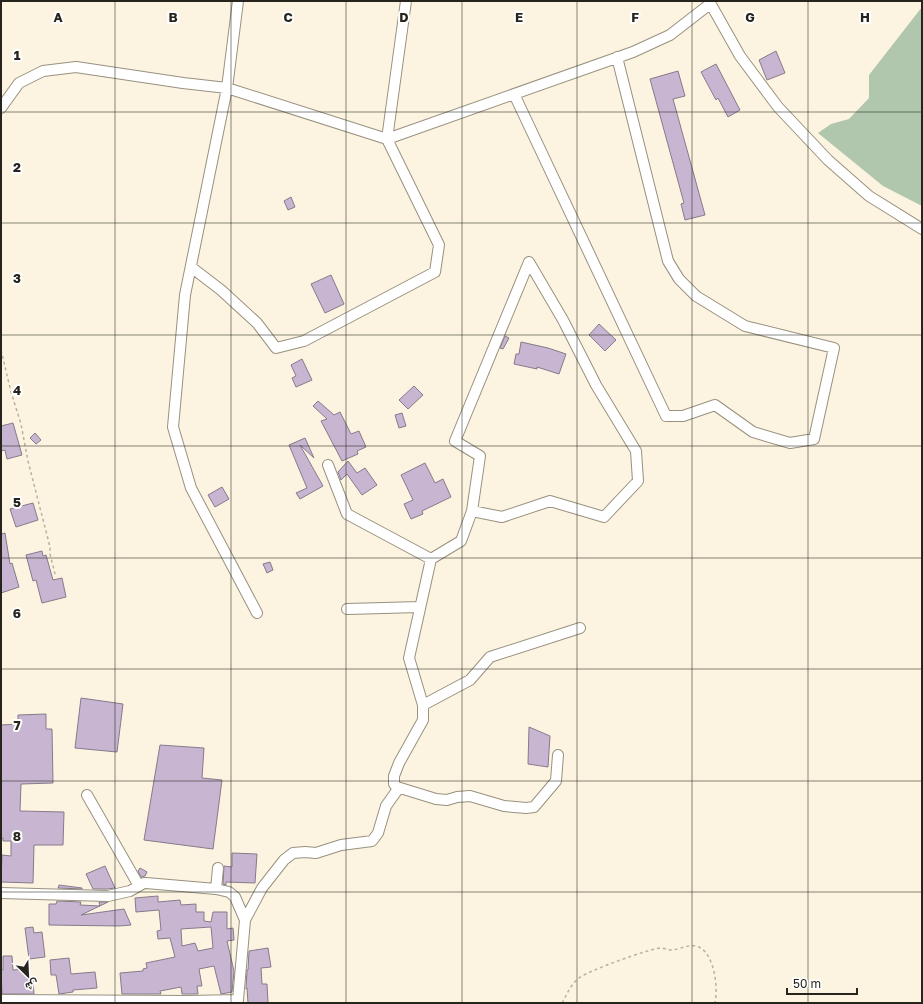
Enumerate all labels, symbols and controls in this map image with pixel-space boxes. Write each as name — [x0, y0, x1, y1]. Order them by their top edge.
text: A — [53, 9, 63, 25]
text: B — [168, 9, 178, 25]
text: C — [283, 9, 293, 25]
text: D — [399, 9, 409, 25]
text: E — [515, 9, 523, 25]
text: F — [631, 9, 639, 25]
text: G — [745, 9, 755, 25]
text: H — [860, 9, 870, 25]
text: 1 — [14, 47, 21, 63]
text: 2 — [13, 159, 21, 175]
text: 3 — [13, 270, 21, 286]
text: 4 — [13, 382, 21, 398]
text: 5 — [13, 494, 21, 510]
text: 6 — [13, 605, 21, 621]
text: 7 — [13, 717, 21, 733]
text: 8 — [13, 828, 21, 844]
north arrow — [8, 956, 48, 996]
scale bar — [787, 970, 857, 996]
text: ش — [23, 976, 41, 994]
text: 50 m — [793, 976, 821, 991]

